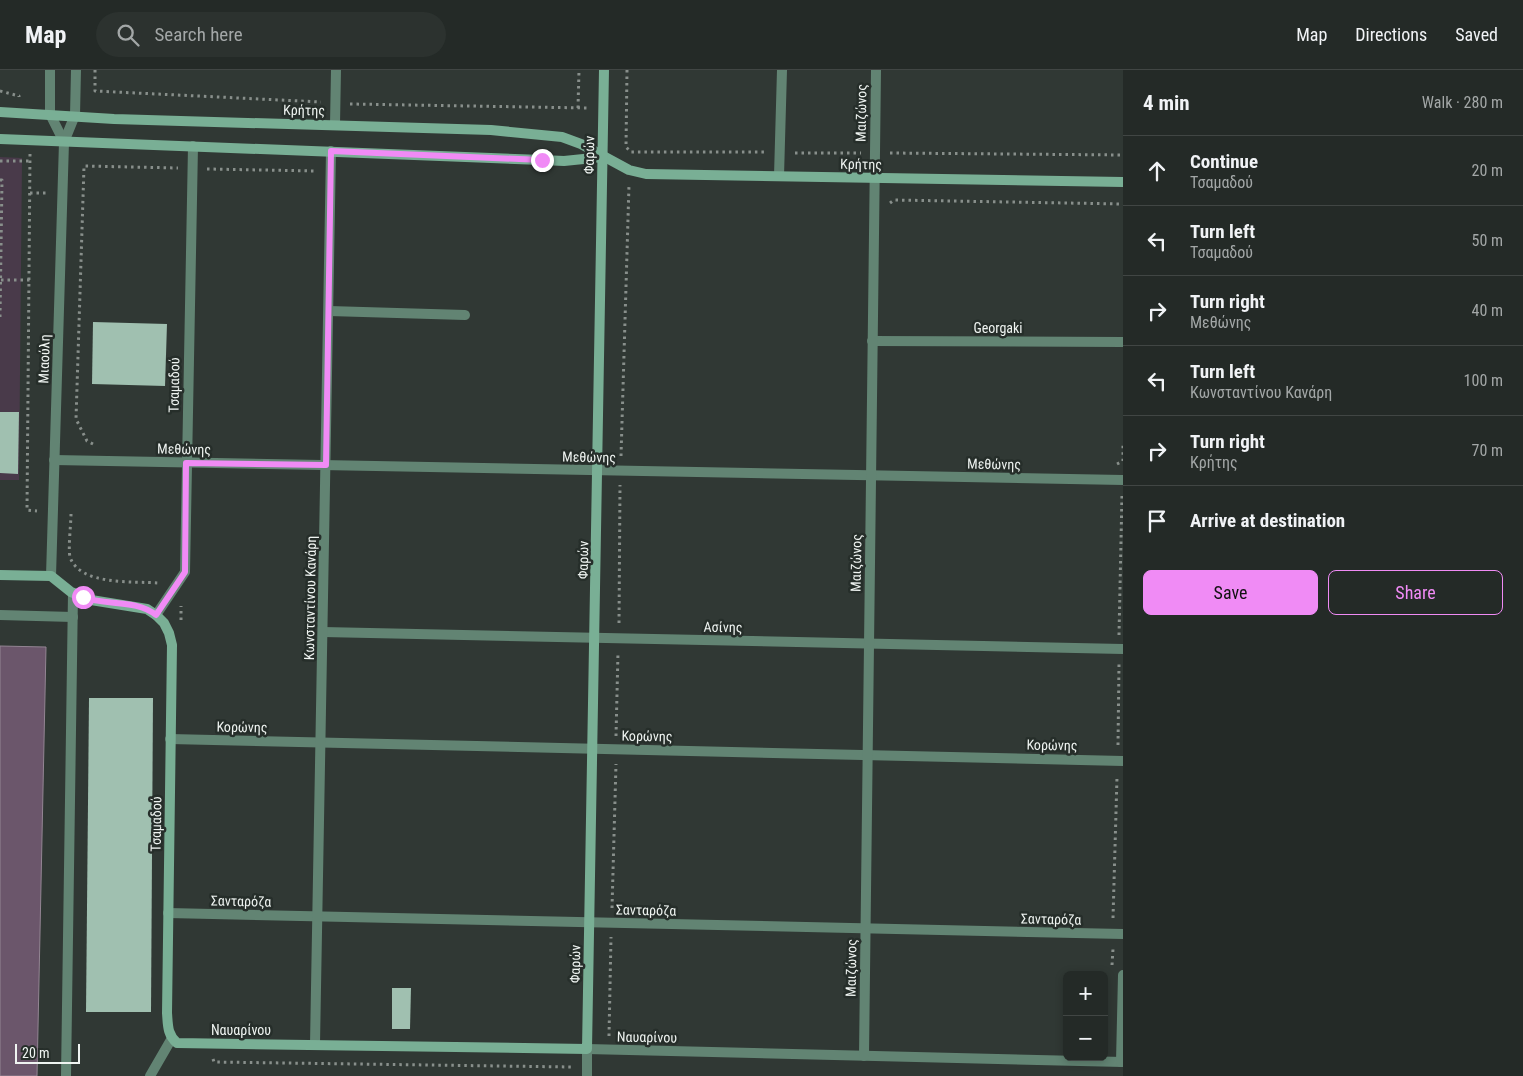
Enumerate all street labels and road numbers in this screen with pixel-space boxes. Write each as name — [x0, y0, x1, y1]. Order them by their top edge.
street label: Μαιζώνος — [852, 84, 870, 142]
street label: Κρήτης — [283, 102, 325, 118]
street label: Φαρών — [581, 136, 597, 174]
street label: Κρήτης — [840, 156, 882, 172]
street label: Georgaki — [973, 320, 1023, 336]
street label: Μιαούλη — [35, 334, 53, 384]
street label: Τσαμαδού — [166, 357, 182, 413]
street label: Μεθώνης — [157, 441, 211, 457]
street label: Μεθώνης — [562, 449, 616, 465]
street label: Μεθώνης — [967, 456, 1021, 472]
street label: Μαιζώνος — [847, 534, 865, 592]
street label: Κωνσταντίνου Κανάρη — [301, 536, 319, 660]
street label: Φαρών — [575, 541, 591, 579]
street label: Ασίνης — [703, 619, 743, 635]
street label: Κορώνης — [216, 719, 268, 735]
street label: Κορώνης — [621, 728, 673, 744]
street label: Κορώνης — [1026, 737, 1078, 753]
street label: Τσαμαδού — [148, 796, 164, 852]
street label: Σανταρόζα — [211, 892, 271, 910]
street label: Σανταρόζα — [616, 901, 676, 919]
street label: Σανταρόζα — [1021, 910, 1081, 928]
street label: Μαιζώνος — [842, 939, 860, 997]
street label: Φαρών — [567, 945, 583, 983]
street label: Ναυαρίνου — [211, 1022, 271, 1038]
street label: Ναυαρίνου — [617, 1028, 677, 1046]

